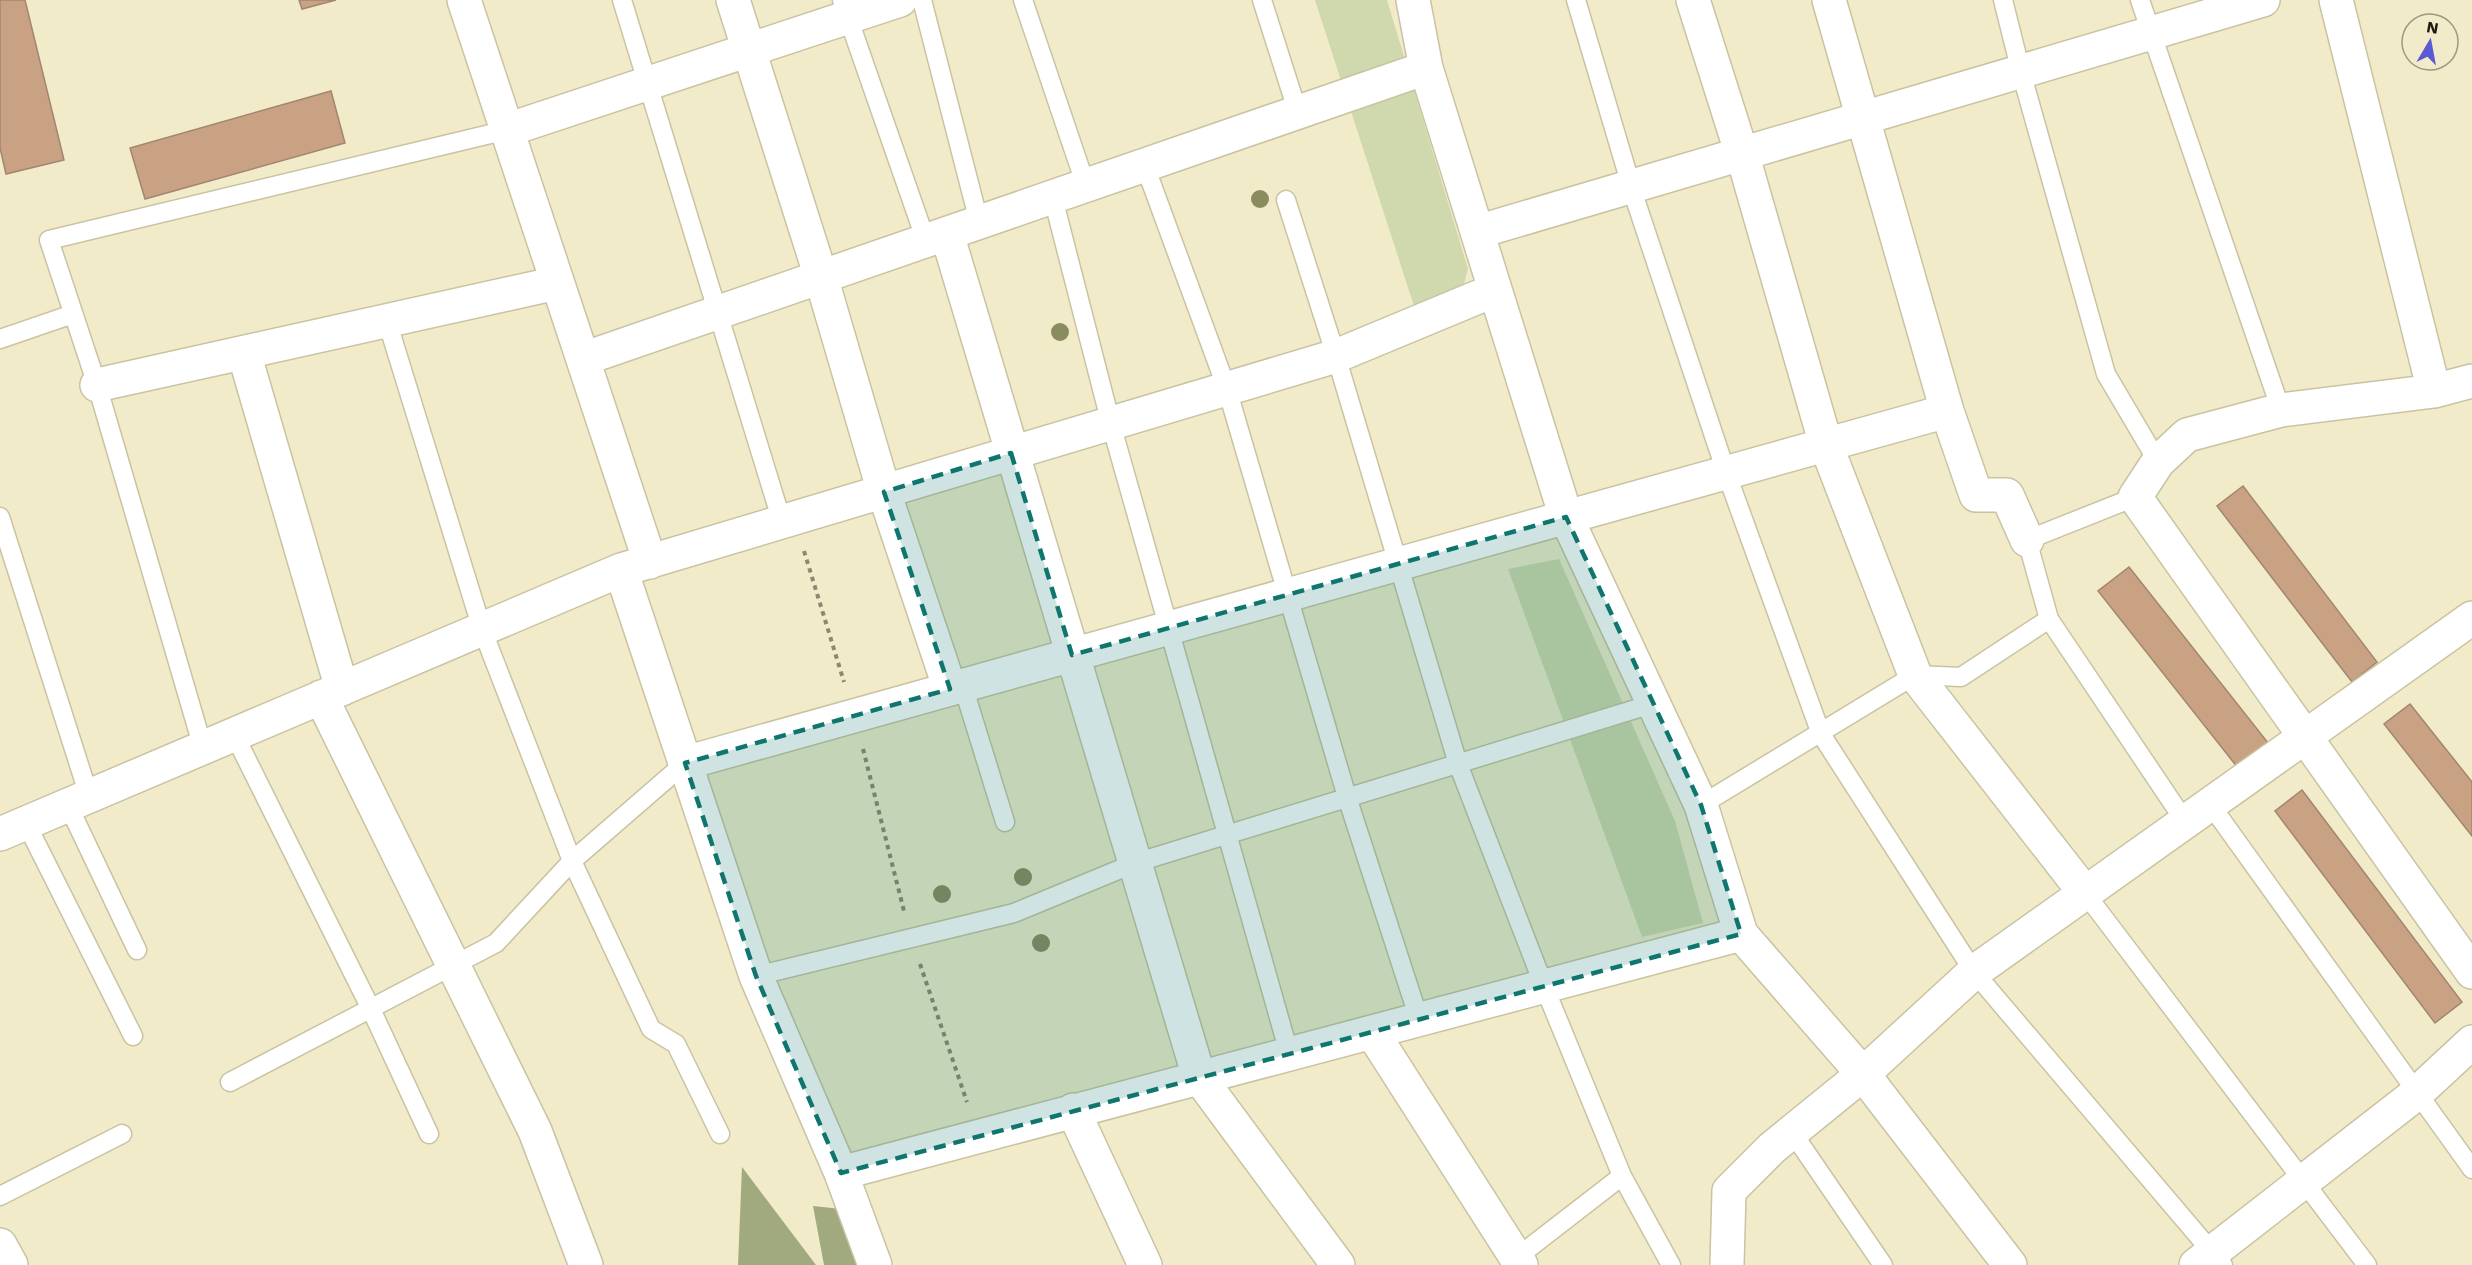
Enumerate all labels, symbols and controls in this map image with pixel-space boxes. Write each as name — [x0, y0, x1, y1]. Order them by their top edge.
north arrow — [2400, 12, 2460, 72]
text: N — [2425, 17, 2440, 38]

